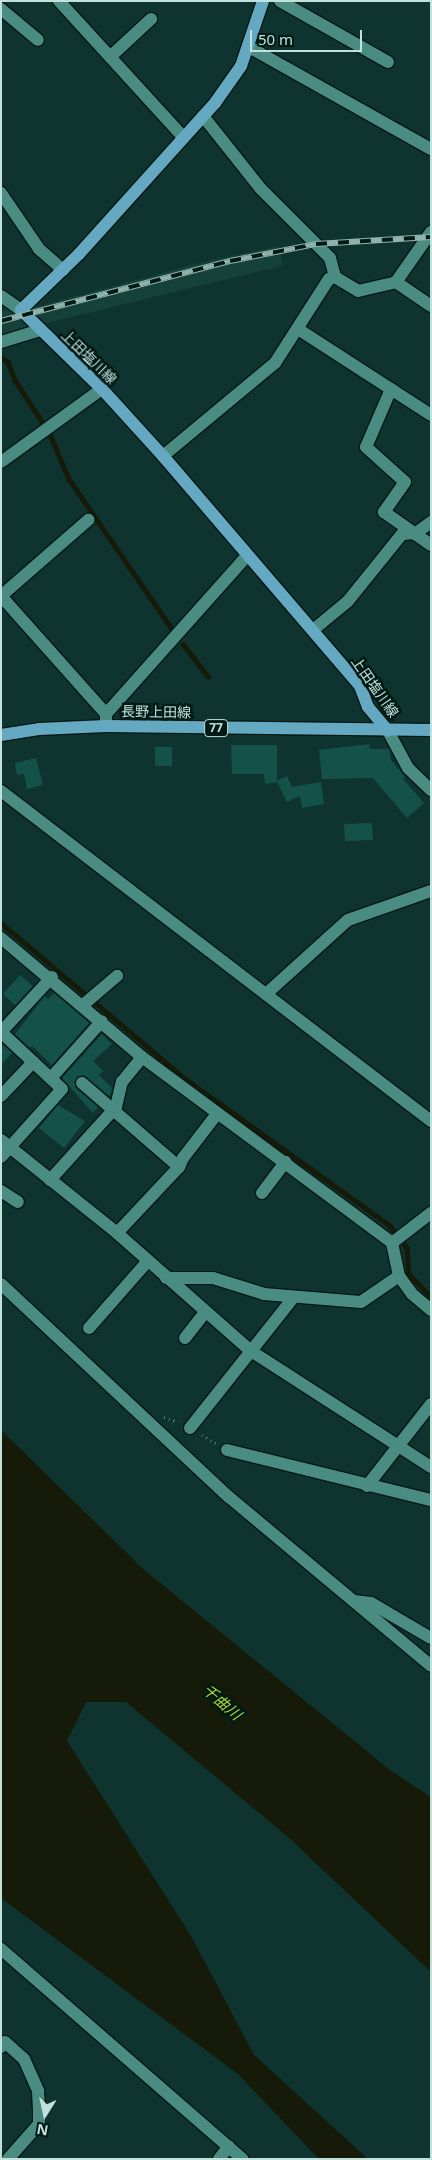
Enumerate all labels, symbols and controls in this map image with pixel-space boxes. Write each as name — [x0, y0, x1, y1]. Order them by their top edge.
scale bar — [252, 20, 364, 52]
text: 50 m — [258, 29, 293, 49]
street label: 上田塩川線 — [58, 327, 120, 387]
street label: 上田塩川線 — [348, 654, 402, 720]
street label: 長野上田線 — [121, 703, 191, 721]
road number: 77 — [204, 718, 228, 738]
water label: 千曲川 — [199, 1680, 245, 1724]
north arrow — [20, 2090, 70, 2140]
text: N — [35, 2120, 50, 2141]

